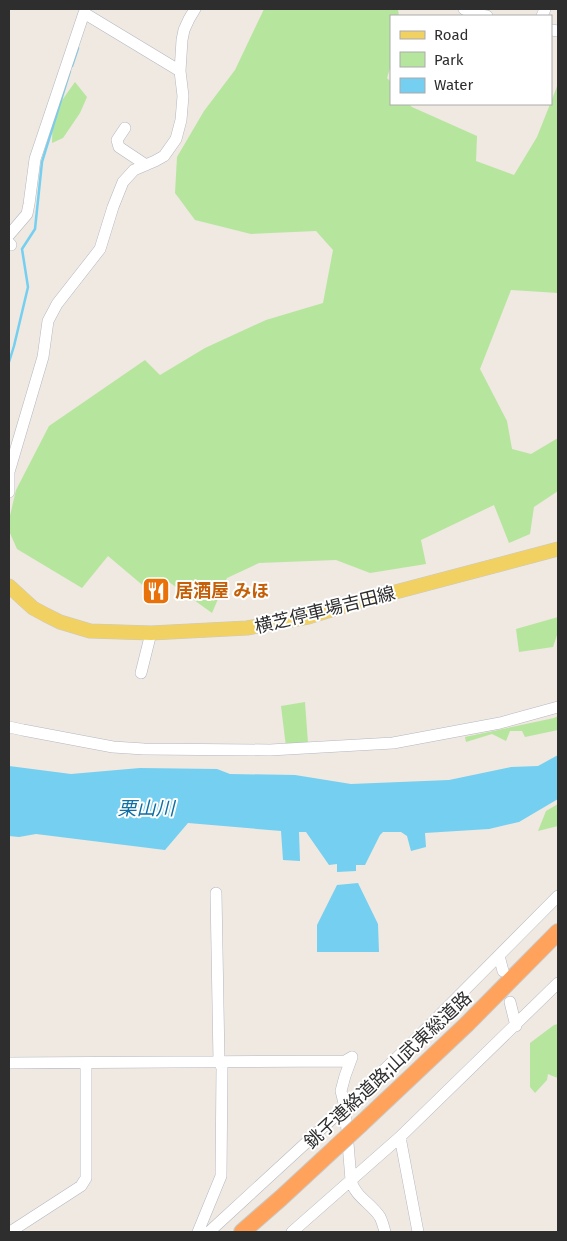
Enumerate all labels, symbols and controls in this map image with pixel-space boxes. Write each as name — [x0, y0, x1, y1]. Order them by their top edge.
legend — [390, 15, 552, 105]
text: Road — [434, 26, 469, 44]
text: Park — [434, 51, 464, 69]
text: Water — [434, 76, 473, 94]
restaurant icon: 居酒屋 みほ — [141, 576, 171, 606]
place label: 居酒屋 みほ — [175, 580, 269, 602]
street label: 横芝停車場吉田線 — [252, 582, 398, 638]
water label: 栗山川 — [117, 797, 176, 820]
street label: 銚子連絡道路;山武東総道路 — [300, 987, 476, 1153]

